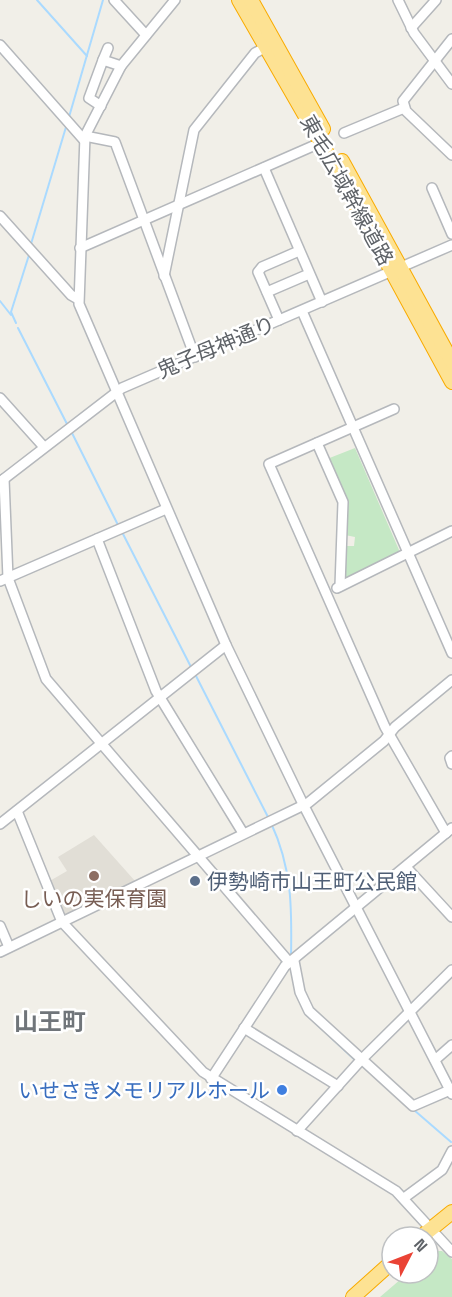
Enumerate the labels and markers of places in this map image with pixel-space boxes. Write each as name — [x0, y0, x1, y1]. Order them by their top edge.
place label: 伊勢崎市山王町公民館 — [207, 868, 417, 895]
marker: しいの実保育園 — [87, 869, 101, 883]
marker: 伊勢崎市山王町公民館 — [188, 874, 202, 888]
place label: しいの実保育園 — [21, 885, 168, 912]
place label: いせさきメモリアルホール — [18, 1077, 270, 1104]
marker: いせさきメモリアルホール — [275, 1083, 289, 1097]

